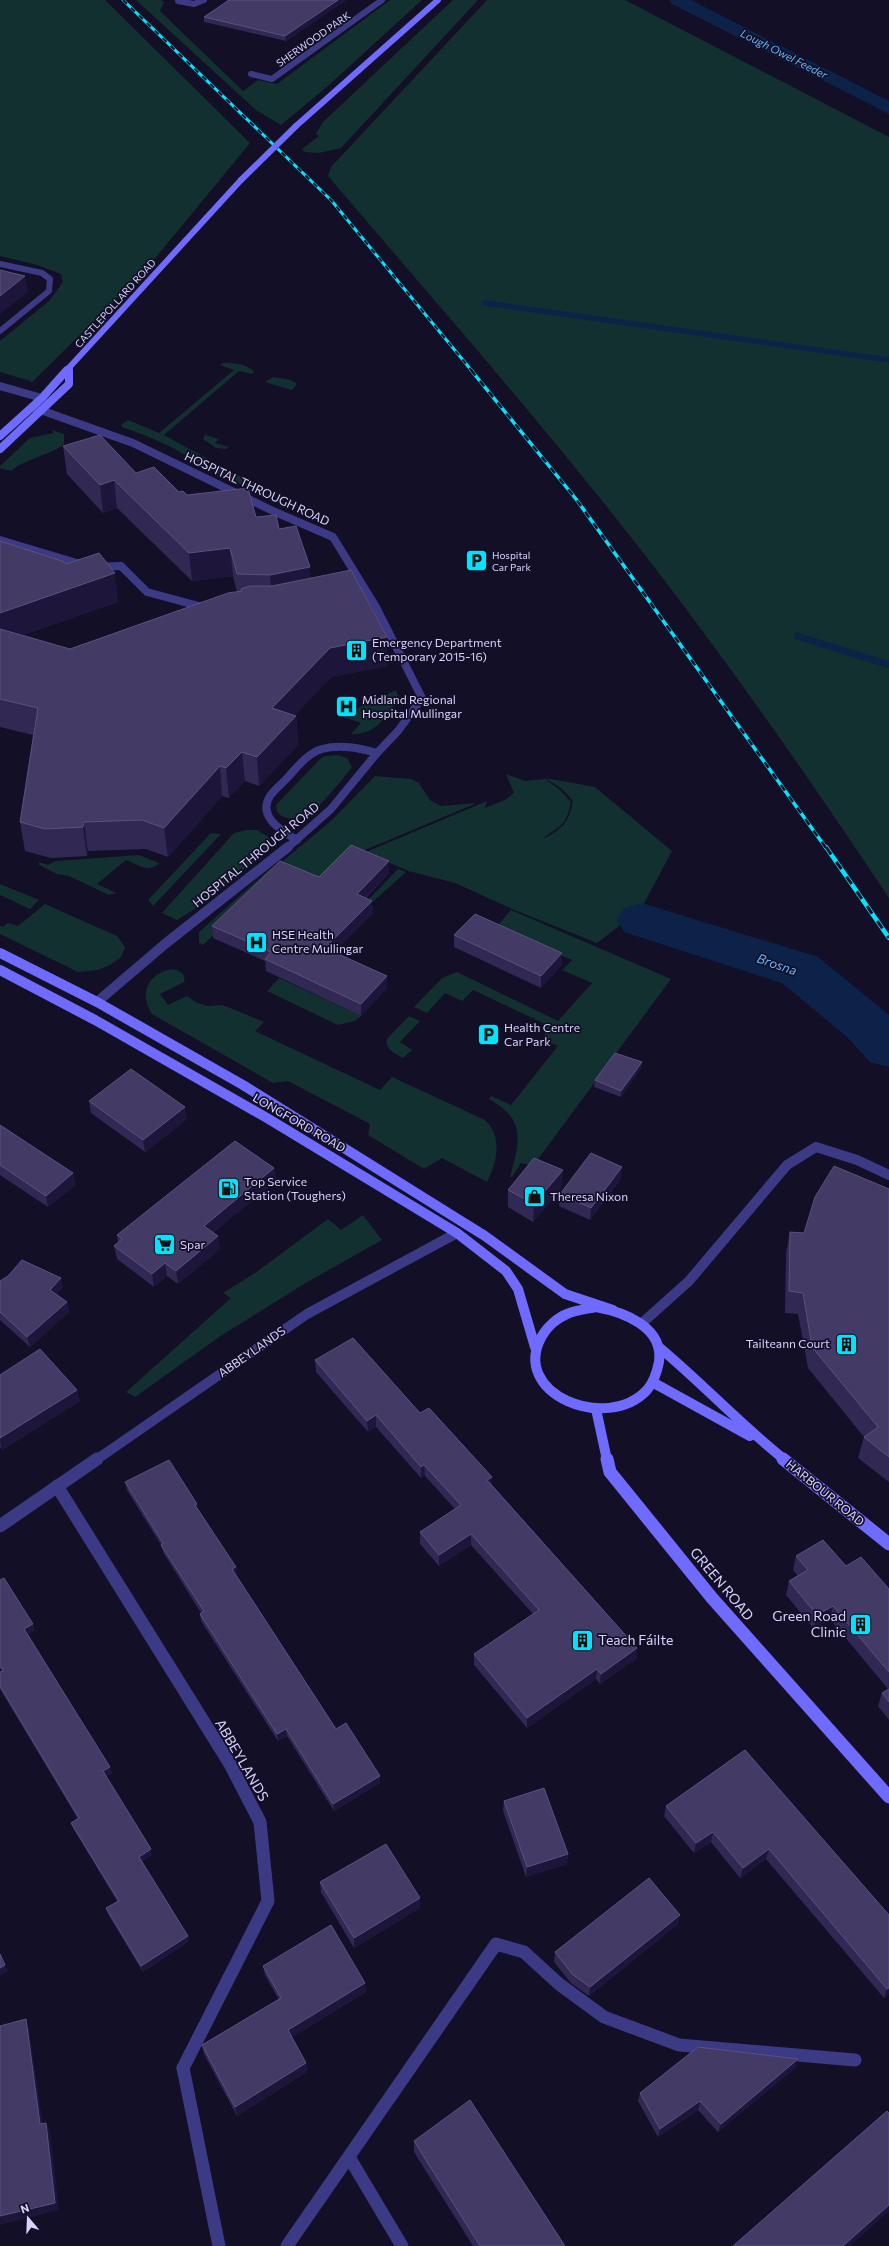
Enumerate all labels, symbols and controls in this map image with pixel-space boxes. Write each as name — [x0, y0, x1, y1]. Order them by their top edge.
street label: SHERWOOD PARK — [274, 9, 353, 69]
water label: Lough Owel Feeder — [739, 26, 830, 81]
street label: CASTLEPOLLARD ROAD — [72, 256, 158, 350]
street label: HOSPITAL THROUGH ROAD — [183, 448, 332, 528]
parking icon: Hospital Car Park — [463, 548, 489, 574]
place label: Hospital Car Park — [492, 549, 531, 573]
place label: Emergency Department (Temporary 2015-16) — [372, 635, 502, 663]
building icon: Emergency Department (Temporary 2015-16) — [343, 637, 369, 663]
place label: Midland Regional Hospital Mullingar — [362, 692, 462, 720]
hospital icon: Midland Regional Hospital Mullingar — [333, 694, 359, 720]
street label: HOSPITAL THROUGH ROAD — [189, 799, 321, 910]
place label: HSE Health Centre Mullingar — [272, 927, 363, 955]
hospital icon: HSE Health Centre Mullingar — [243, 929, 269, 955]
water label: Brosna — [755, 950, 799, 978]
place label: Health Centre Car Park — [504, 1020, 580, 1048]
parking icon: Health Centre Car Park — [476, 1022, 502, 1048]
street label: LONGFORD ROAD — [251, 1090, 348, 1154]
place label: Top Service Station (Toughers) — [244, 1174, 346, 1202]
fuel station icon: Top Service Station (Toughers) — [216, 1176, 242, 1202]
shop icon: Theresa Nixon — [522, 1184, 548, 1210]
place label: Theresa Nixon — [550, 1189, 628, 1203]
supermarket icon: Spar — [152, 1232, 178, 1258]
place label: Spar — [180, 1237, 205, 1251]
street label: ABBEYLANDS — [215, 1323, 288, 1380]
building icon: Tailteann Court — [833, 1331, 859, 1357]
place label: Tailteann Court — [746, 1336, 830, 1350]
street label: HARBOUR ROAD — [784, 1456, 868, 1528]
street label: GREEN ROAD — [687, 1544, 758, 1623]
place label: Green Road Clinic — [772, 1607, 846, 1640]
building icon: Green Road Clinic — [848, 1611, 874, 1637]
building icon: Teach Fáilte — [570, 1627, 596, 1653]
place label: Teach Fáilte — [598, 1631, 673, 1648]
street label: ABBEYLANDS — [212, 1716, 273, 1804]
north arrow — [8, 2198, 48, 2238]
text: N — [19, 2201, 31, 2216]

